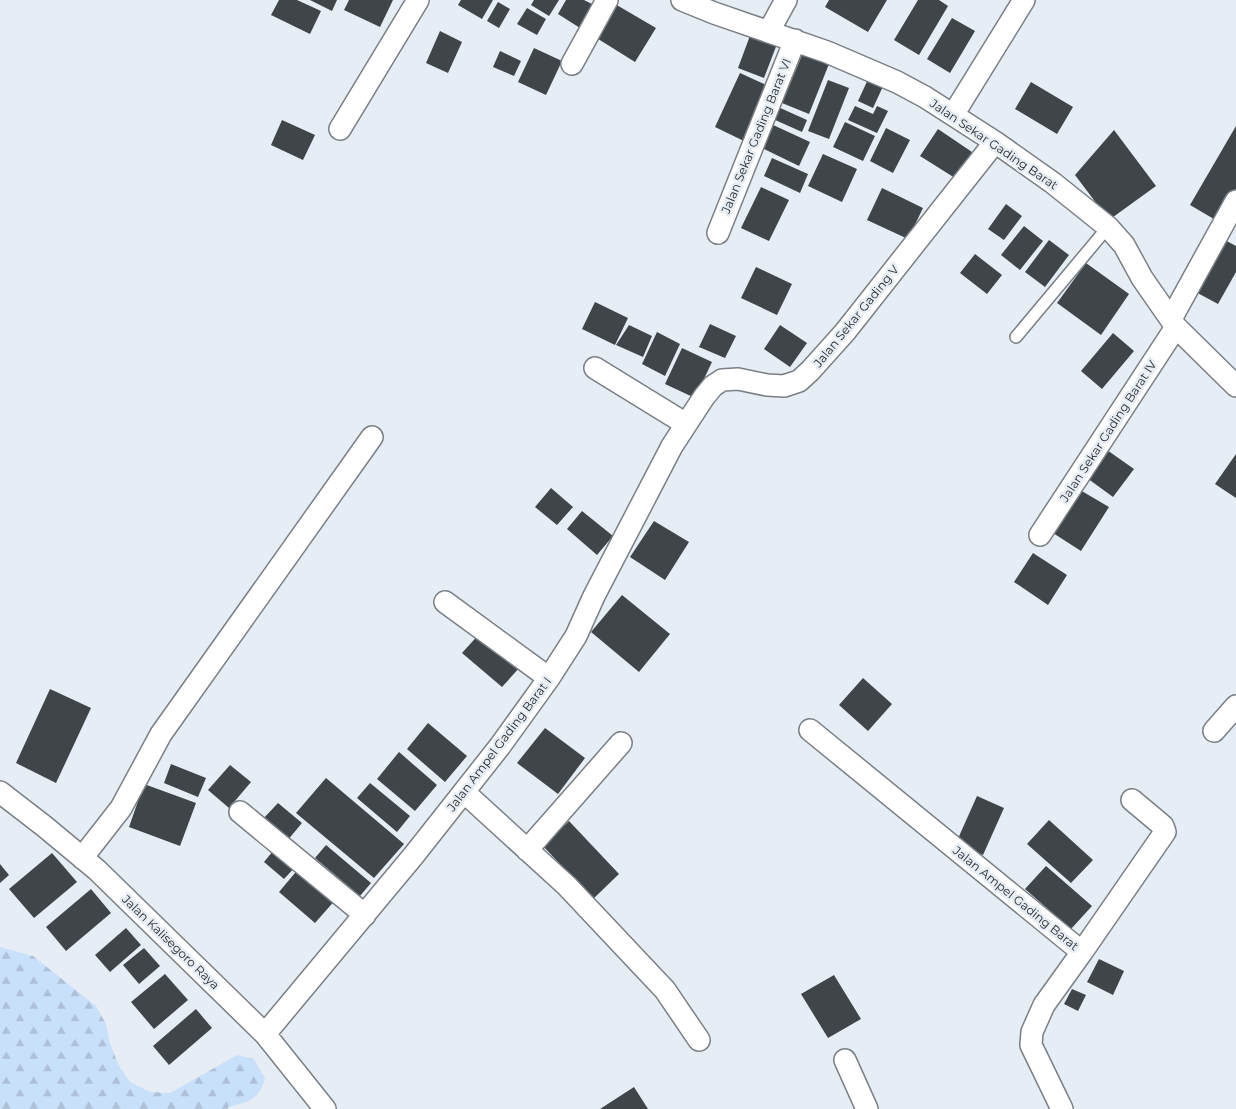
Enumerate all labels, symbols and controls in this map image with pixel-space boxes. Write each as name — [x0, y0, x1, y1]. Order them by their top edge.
street label: Jalan Sekar Gading Barat VI — [718, 56, 794, 217]
street label: Jalan Sekar Gading Barat — [926, 95, 1061, 192]
street label: Jalan Sekar Gading V — [810, 261, 902, 371]
street label: Jalan Sekar Gading Barat IV — [1056, 357, 1160, 506]
street label: Jalan Ampel Gading Barat I — [443, 674, 554, 815]
street label: Jalan Ampel Gading Barat — [949, 842, 1082, 953]
street label: Jalan Kalisegoro Raya — [118, 891, 223, 992]

